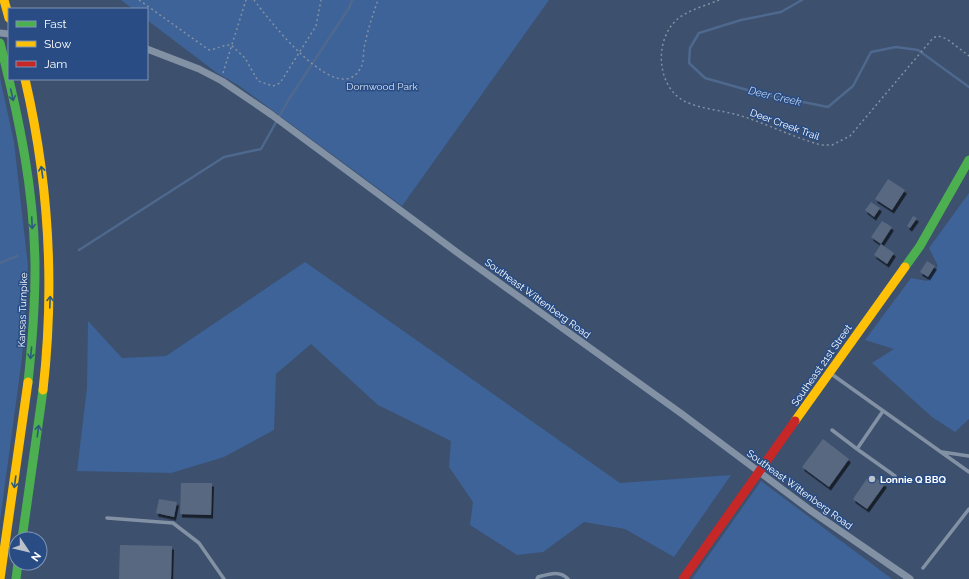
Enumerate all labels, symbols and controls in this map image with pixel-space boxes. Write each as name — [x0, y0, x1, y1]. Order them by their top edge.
legend — [8, 8, 148, 80]
text: Fast — [44, 17, 67, 31]
text: Slow — [44, 37, 71, 51]
text: Jam — [44, 57, 67, 71]
park label: Dornwood Park — [346, 81, 418, 92]
water label: Deer Creek — [747, 84, 803, 109]
one-way arrow — [9, 88, 17, 101]
street label: Deer Creek Trail — [749, 107, 821, 142]
one-way arrow — [38, 166, 46, 179]
one-way arrow — [29, 216, 36, 229]
street label: Southeast Wittenberg Road — [483, 256, 593, 340]
street label: Kansas Turnpike — [16, 272, 29, 348]
one-way arrow — [46, 296, 53, 309]
street label: Southeast 21st Street — [789, 322, 854, 408]
one-way arrow — [27, 346, 35, 359]
one-way arrow — [34, 425, 42, 438]
street label: Southeast Wittenberg Road — [745, 447, 855, 531]
marker: Lonnie Q BBQ — [867, 474, 877, 484]
place label: Lonnie Q BBQ — [880, 474, 946, 485]
one-way arrow — [10, 475, 18, 488]
north arrow — [8, 531, 48, 571]
text: N — [28, 549, 44, 564]

